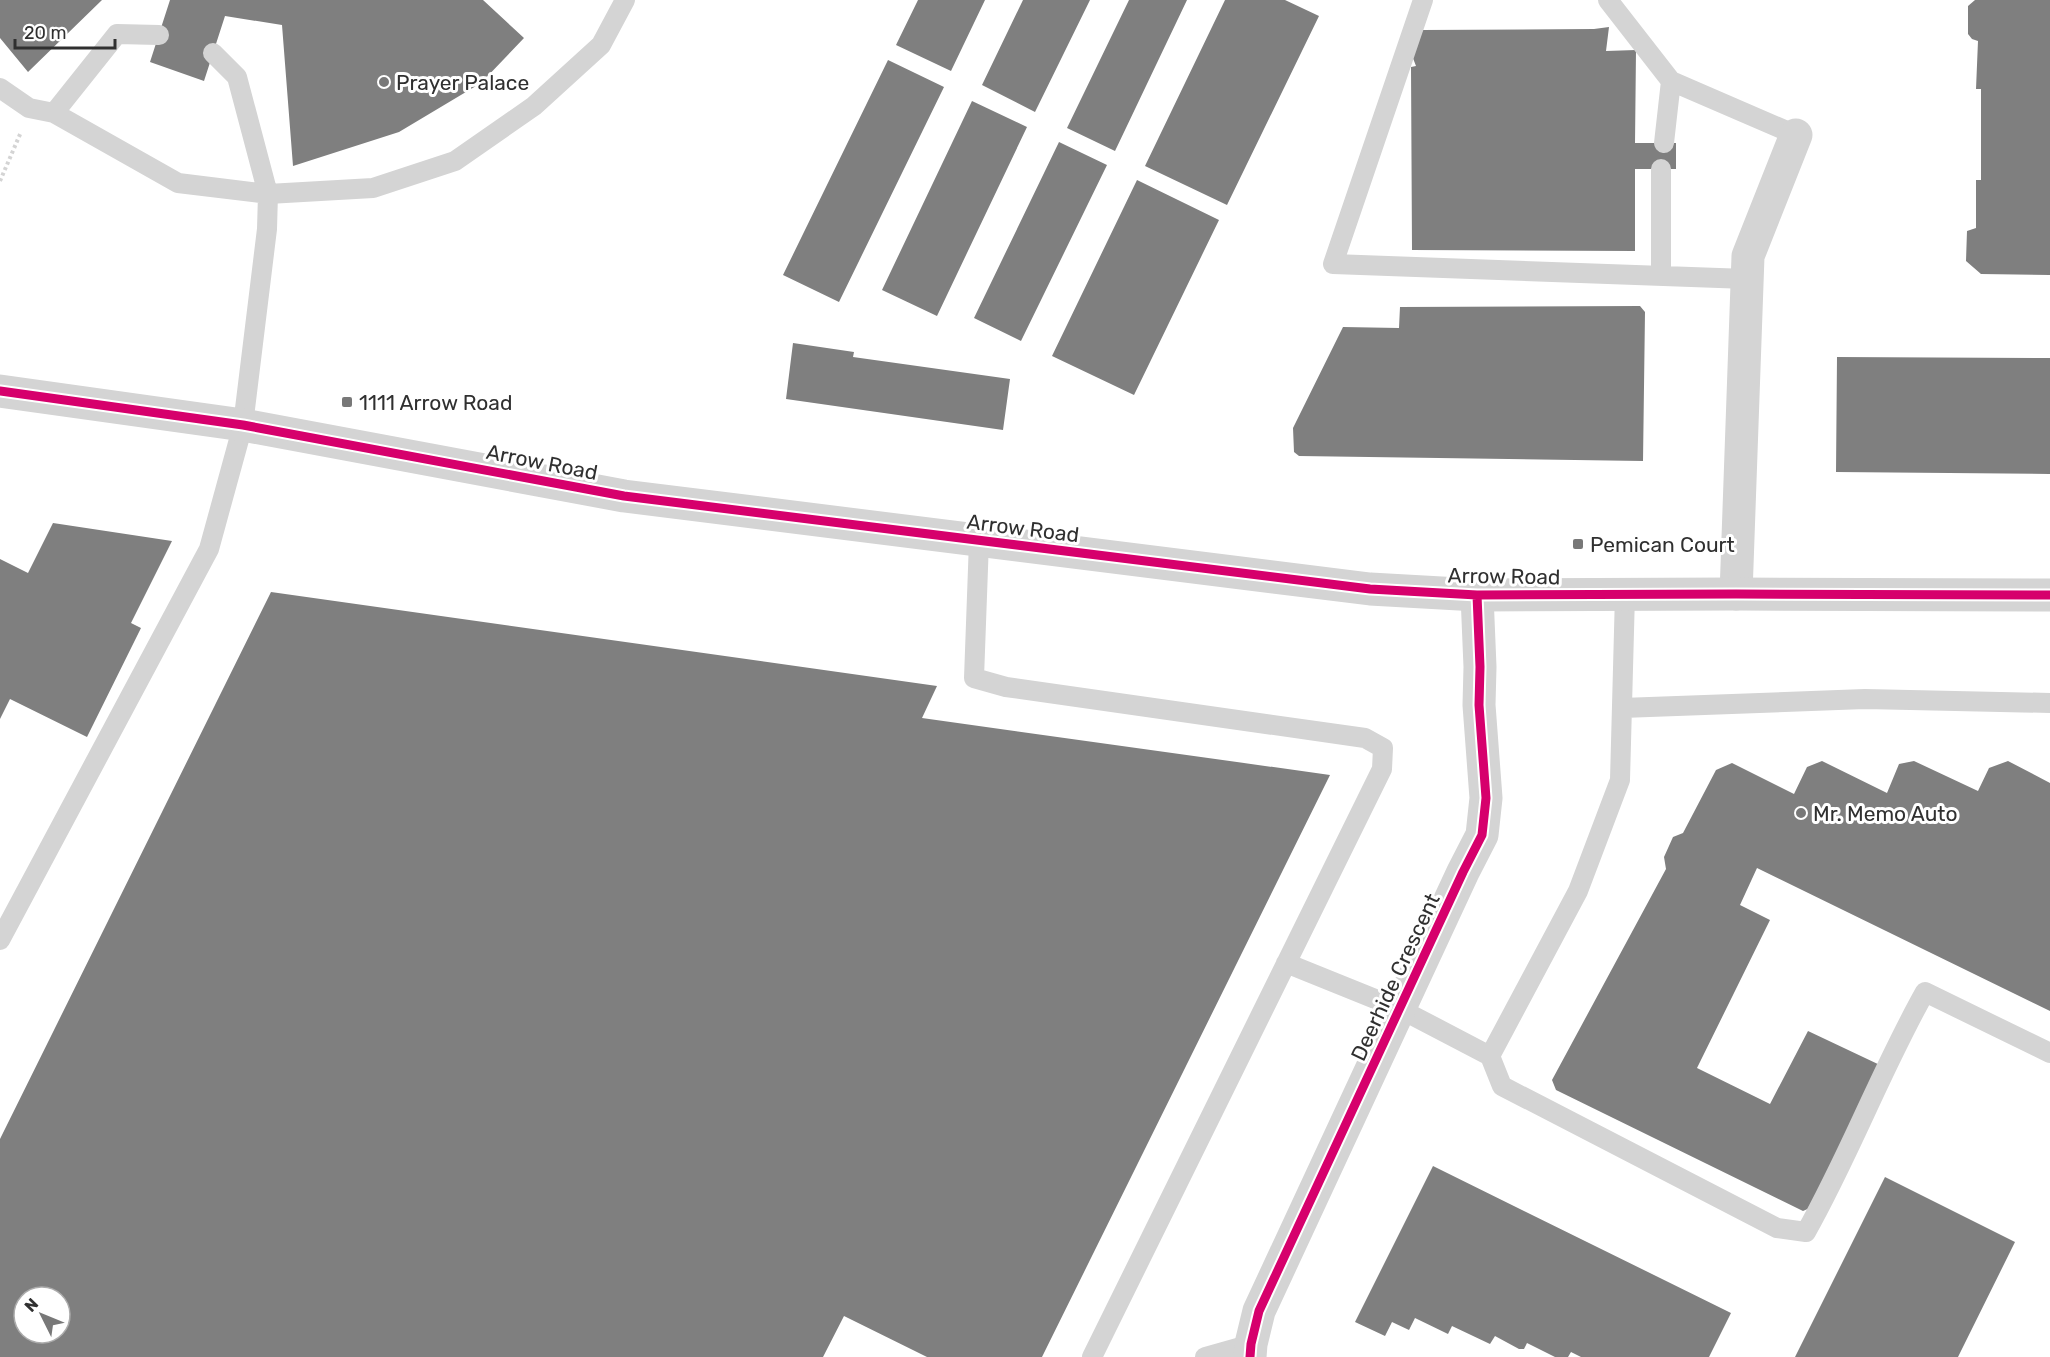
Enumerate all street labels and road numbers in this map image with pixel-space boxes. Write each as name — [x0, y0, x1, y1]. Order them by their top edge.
street label: Arrow Road — [484, 439, 600, 485]
street label: Arrow Road — [965, 509, 1081, 547]
street label: Arrow Road — [1447, 563, 1561, 589]
street label: Deerhide Crescent — [1345, 889, 1445, 1065]

